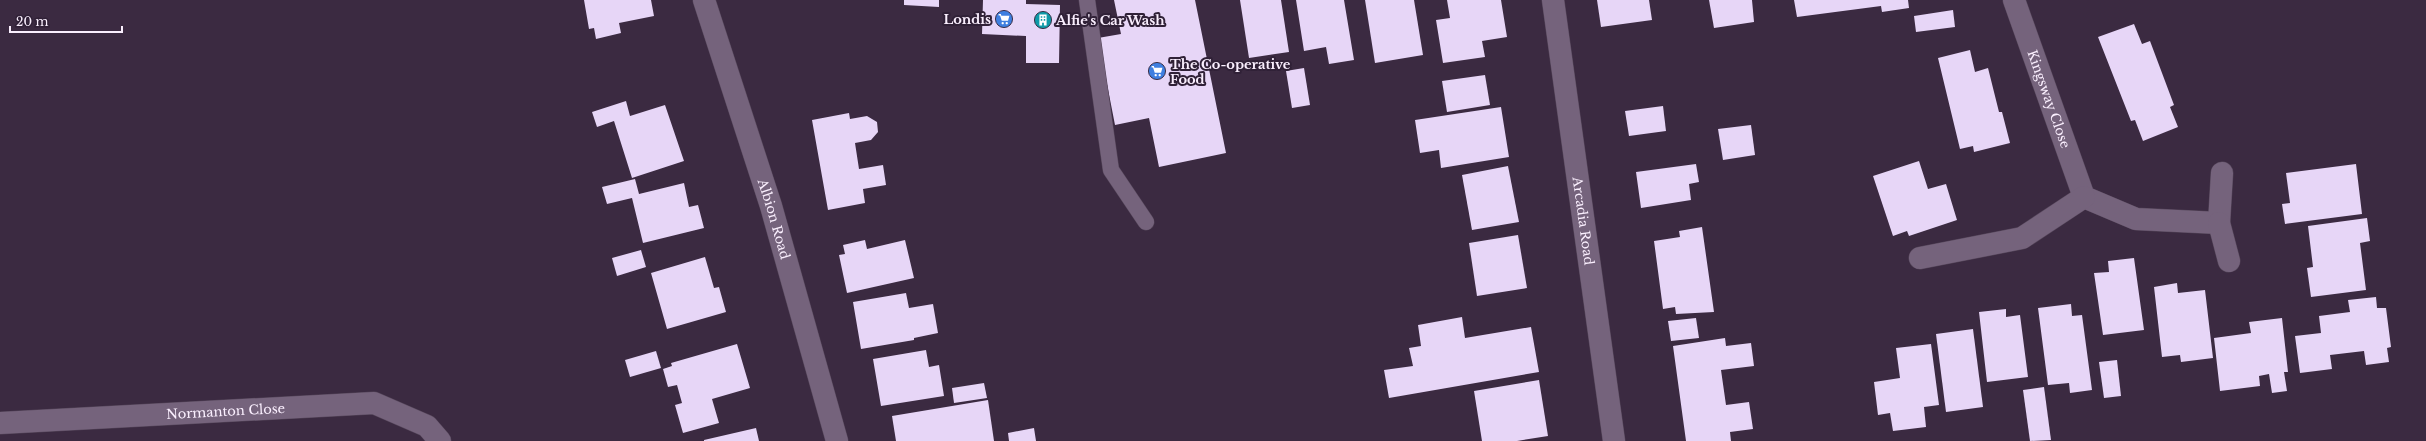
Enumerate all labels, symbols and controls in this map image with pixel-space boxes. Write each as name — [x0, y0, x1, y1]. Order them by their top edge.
scale bar — [10, 8, 122, 34]
supermarket icon: Londis — [994, 9, 1014, 29]
building icon: Alfie's Car Wash — [1033, 10, 1053, 30]
place label: Londis — [943, 11, 991, 28]
place label: Alfie's Car Wash — [1055, 12, 1165, 29]
text: 20 m — [16, 14, 48, 29]
street label: Kingsway Close — [2023, 48, 2074, 151]
place label: The Co-operative Food — [1170, 56, 1291, 88]
supermarket icon: The Co-operative Food — [1147, 61, 1167, 81]
street label: Arcadia Road — [1568, 175, 1598, 266]
street label: Albion Road — [753, 176, 794, 262]
street label: Normanton Close — [166, 400, 286, 423]

